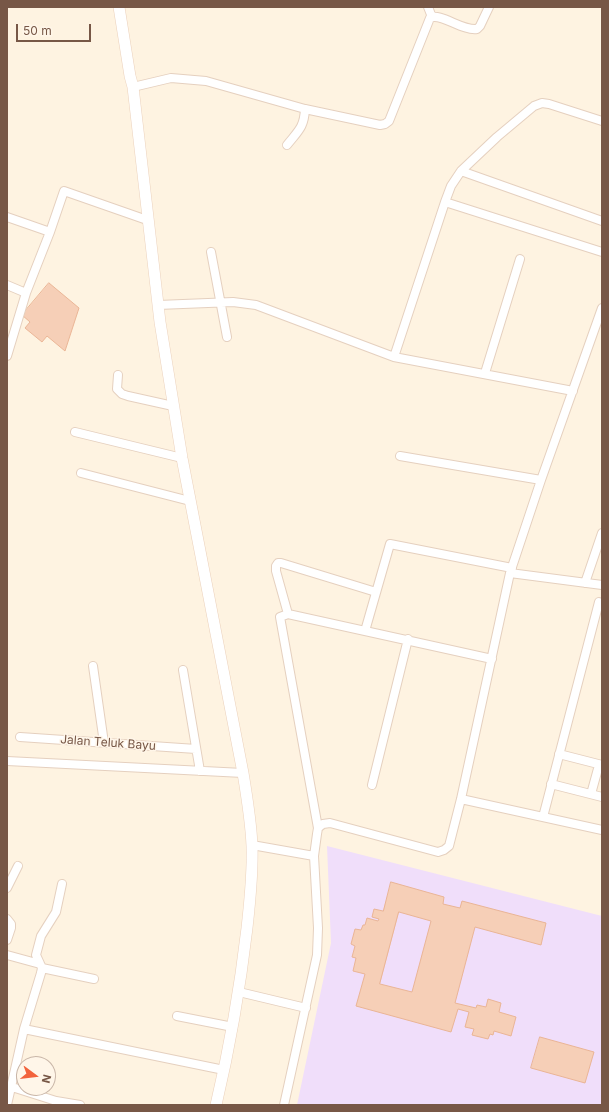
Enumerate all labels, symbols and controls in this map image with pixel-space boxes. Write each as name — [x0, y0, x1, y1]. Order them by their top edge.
scale bar — [18, 16, 93, 42]
text: 50 m — [23, 23, 52, 38]
street label: Jalan Teluk Bayu — [60, 732, 156, 754]
north arrow — [16, 1056, 56, 1096]
text: N — [39, 1073, 54, 1085]

